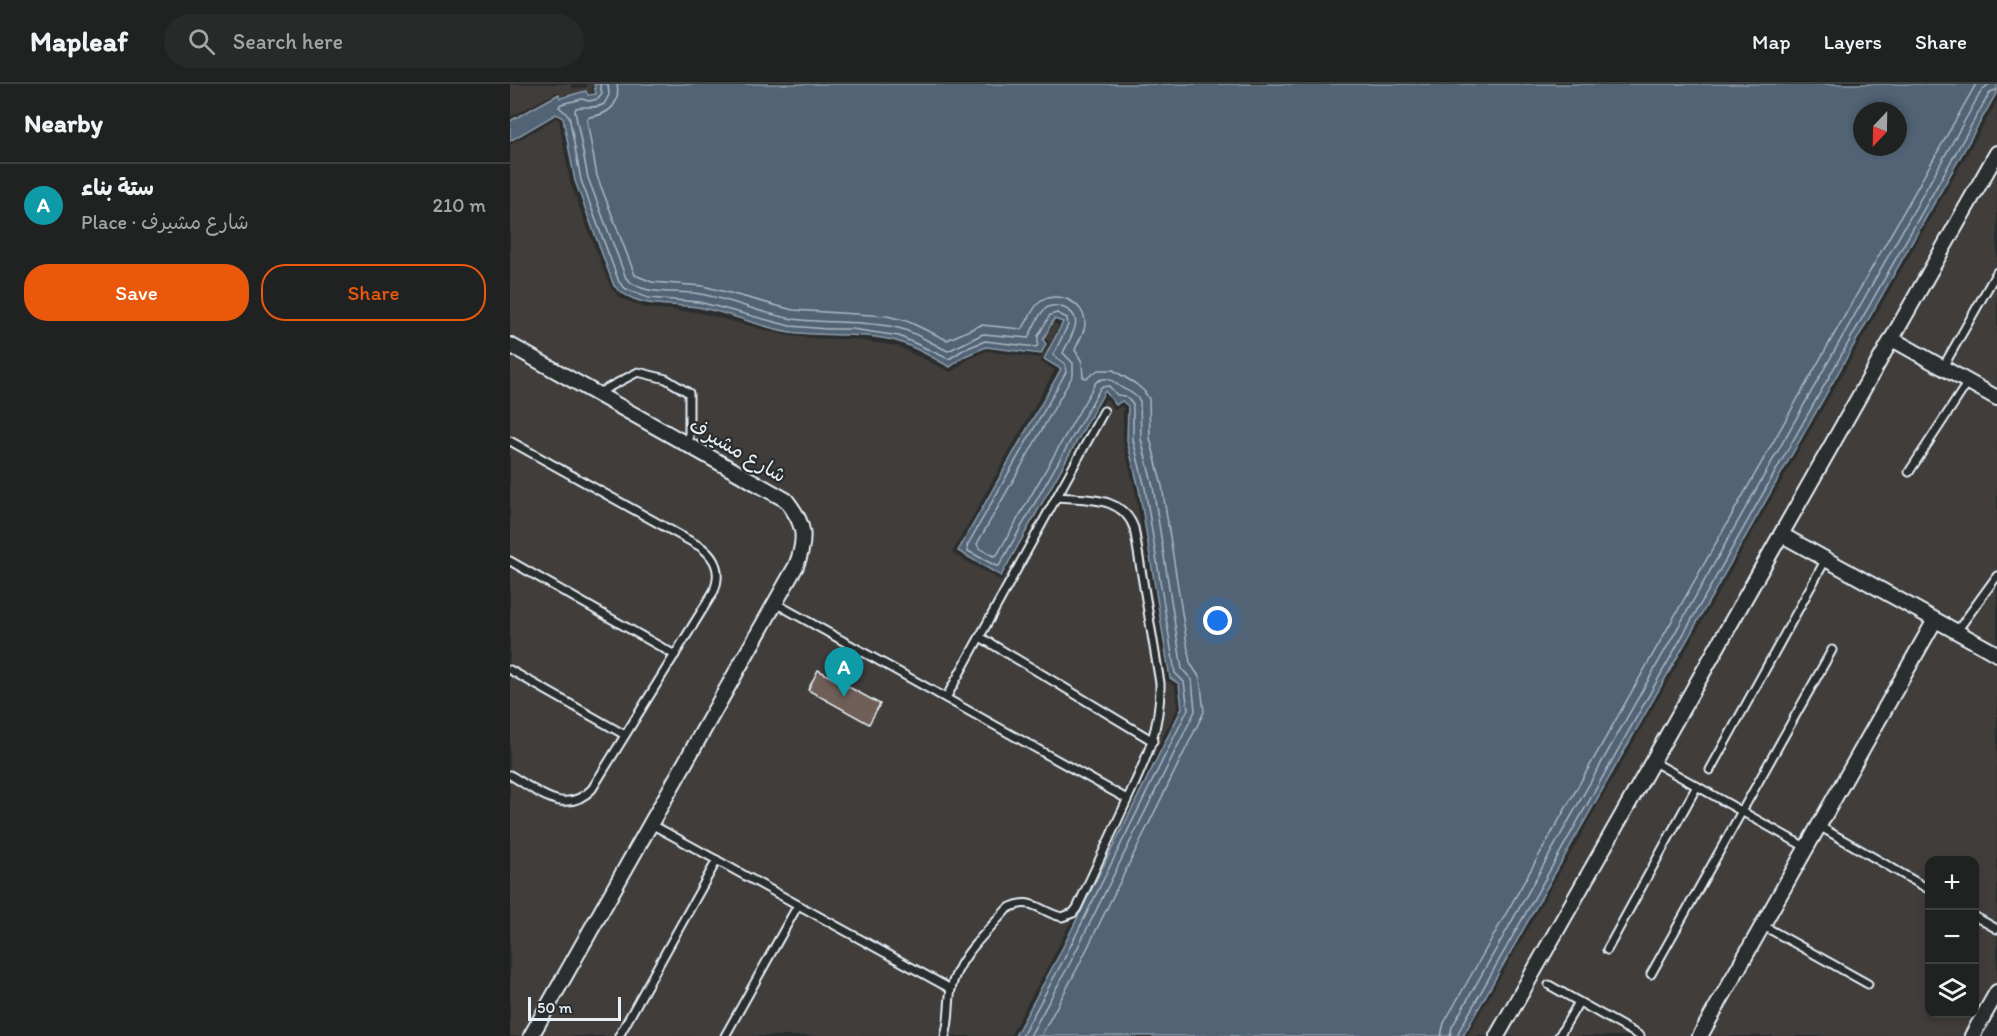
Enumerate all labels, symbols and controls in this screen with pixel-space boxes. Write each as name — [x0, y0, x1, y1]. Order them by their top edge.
search box — [164, 14, 584, 68]
text: Mapleaf — [30, 24, 128, 58]
icon: search — [185, 25, 218, 58]
text: Search here — [233, 28, 343, 55]
text: Map — [1752, 29, 1791, 54]
text: Layers — [1824, 29, 1882, 54]
text: Share — [1915, 29, 1967, 54]
north arrow — [1853, 102, 1907, 156]
text: Nearby — [24, 107, 103, 139]
text: ستة بناء — [81, 174, 154, 201]
text: A — [37, 193, 50, 217]
text: 210 m — [433, 193, 486, 217]
text: Place · شارع مشيرف — [81, 210, 249, 234]
button: Save — [24, 264, 249, 321]
button: Share — [261, 264, 486, 321]
street label: شارع مشيرف — [684, 413, 791, 489]
your location — [1203, 606, 1232, 635]
pin: A — [824, 648, 864, 697]
map controls — [1925, 856, 1979, 1018]
button: + — [1925, 856, 1979, 910]
button: − — [1925, 910, 1979, 964]
button: layers — [1925, 964, 1979, 1018]
scale bar — [528, 994, 621, 1022]
text: 50 m — [537, 998, 572, 1017]

